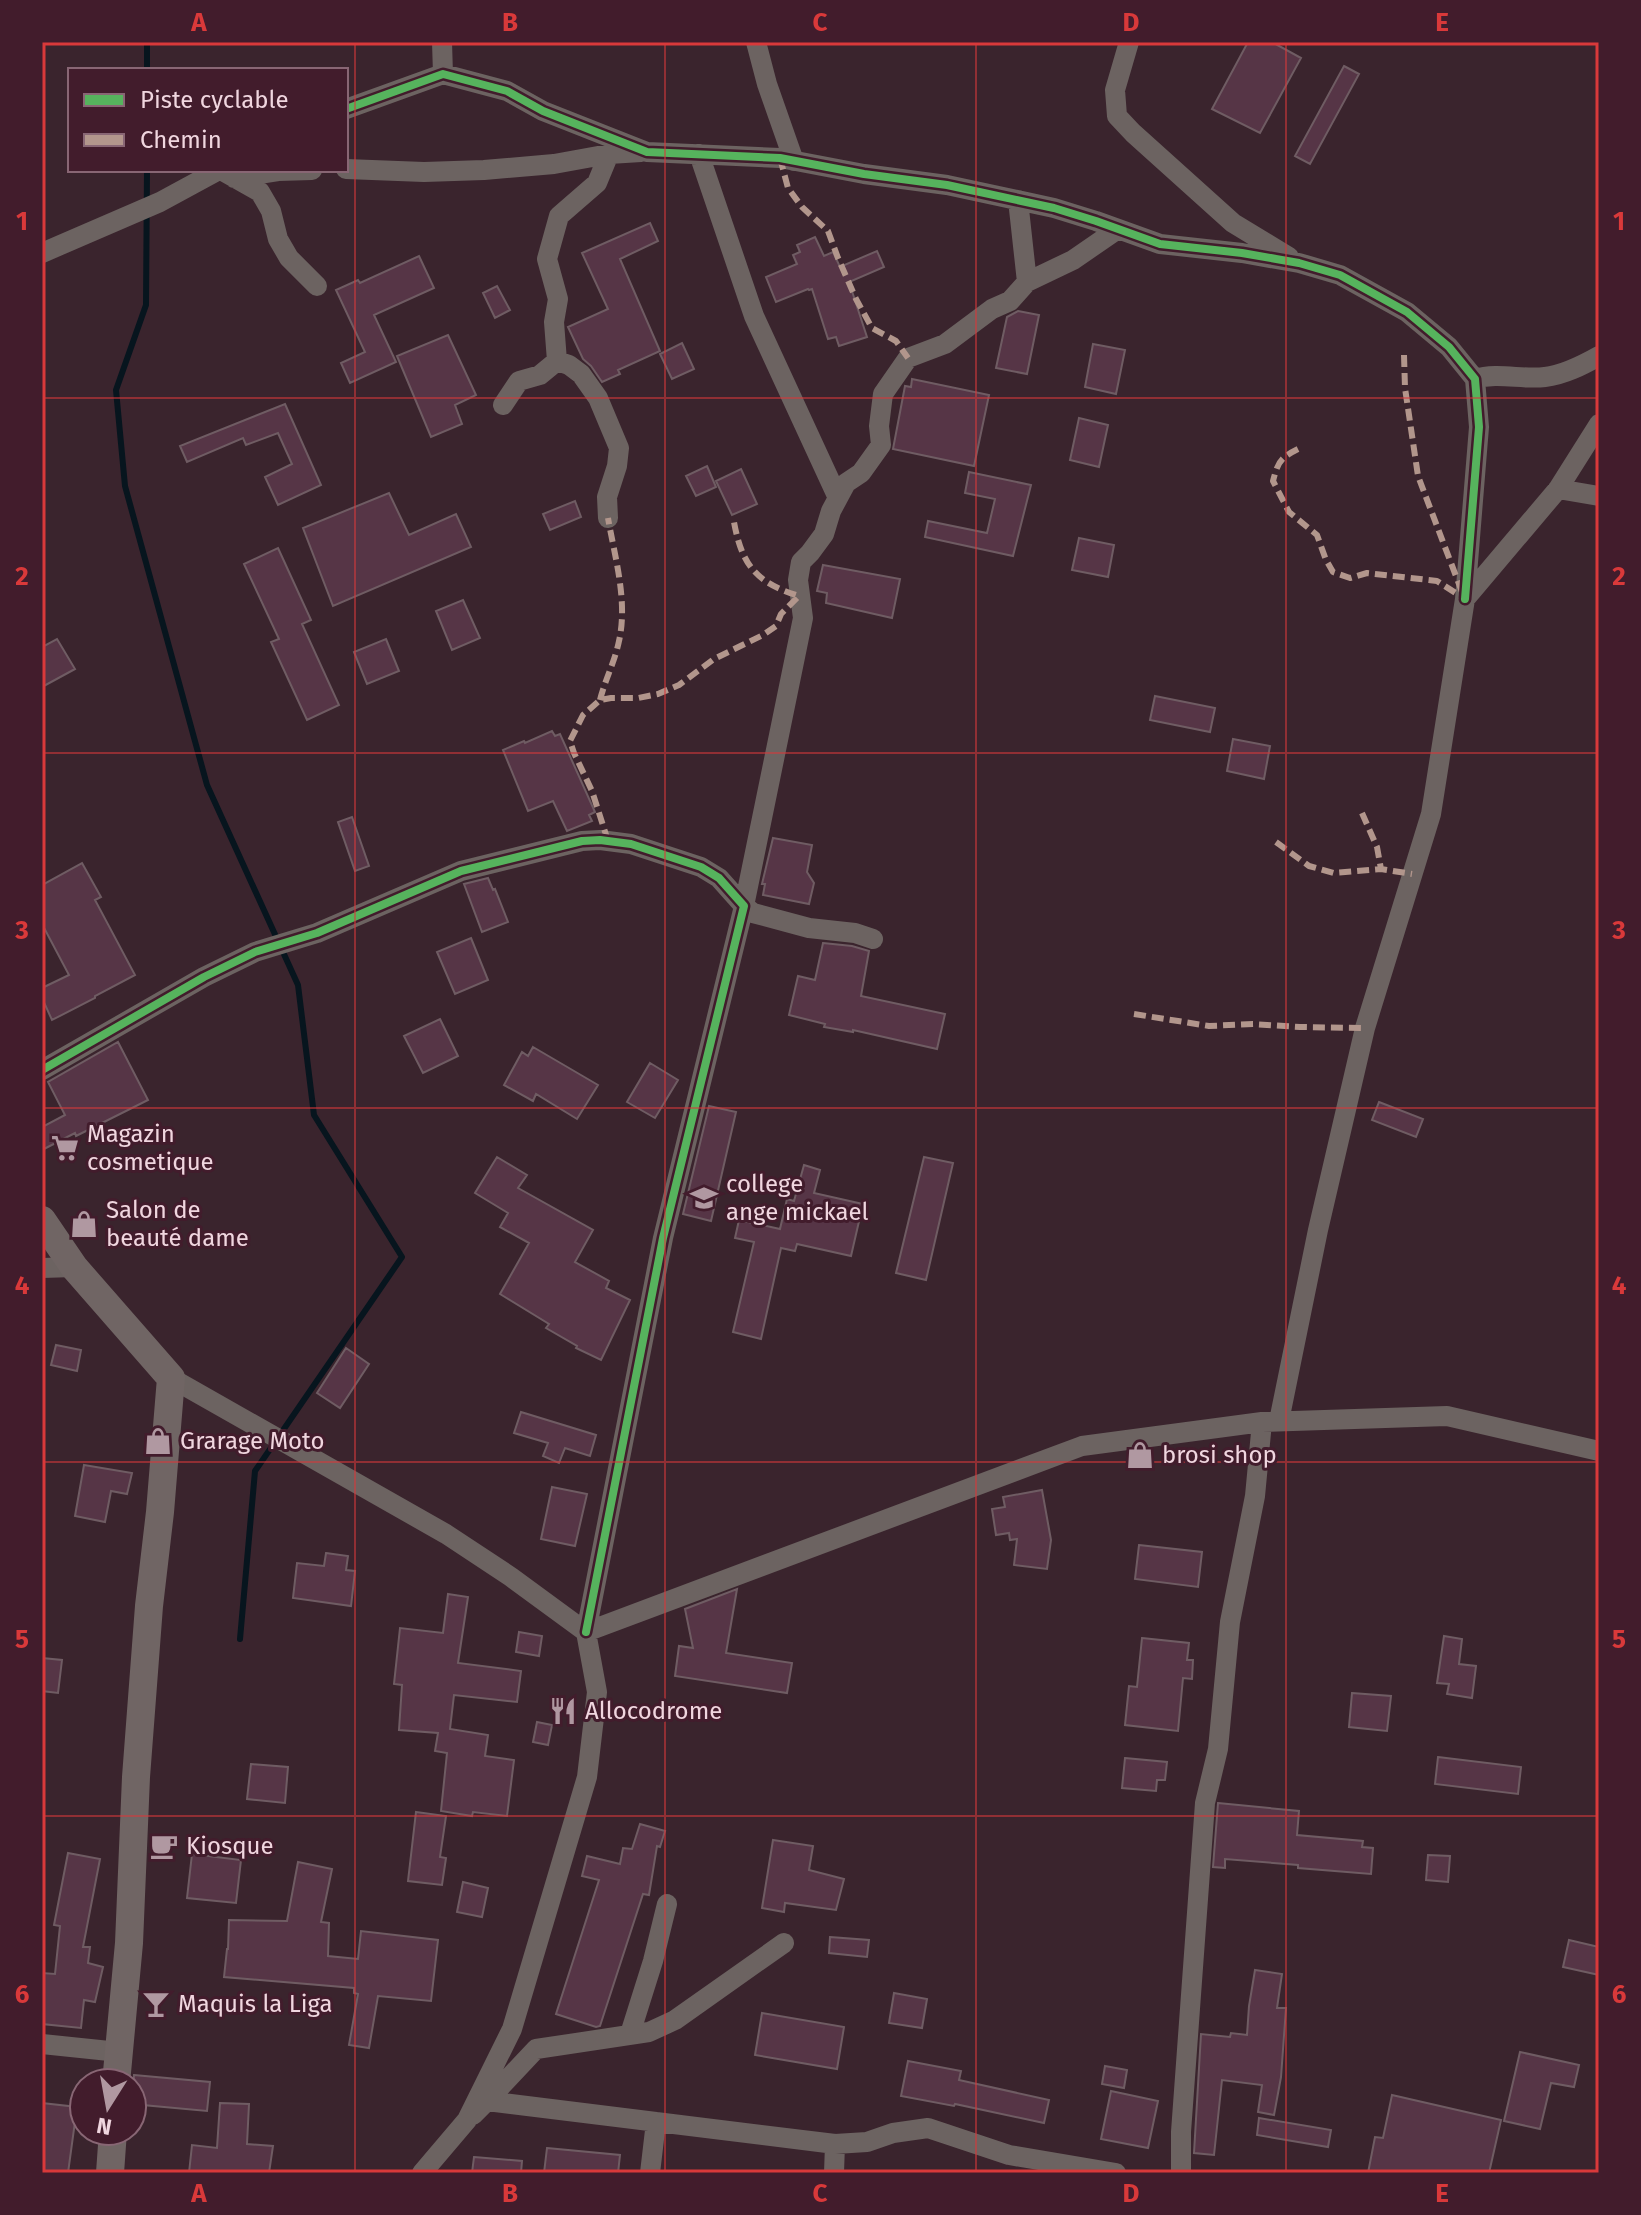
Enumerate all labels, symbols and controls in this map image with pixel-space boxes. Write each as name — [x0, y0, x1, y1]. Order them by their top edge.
text: A — [190, 7, 207, 38]
text: B — [502, 7, 518, 38]
text: C — [813, 7, 828, 38]
text: D — [1123, 7, 1140, 38]
text: E — [1435, 7, 1449, 38]
legend — [68, 68, 348, 172]
text: Piste cyclable — [140, 86, 289, 114]
text: Chemin — [140, 126, 222, 154]
text: 1 — [16, 206, 28, 237]
text: 1 — [1613, 206, 1625, 237]
text: 2 — [15, 561, 29, 592]
text: 2 — [1612, 561, 1626, 592]
text: 3 — [14, 915, 29, 946]
text: 3 — [1611, 915, 1626, 946]
place label: Magazin cosmetique — [87, 1120, 214, 1176]
supermarket icon: Magazin cosmetique — [50, 1133, 80, 1163]
place label: college ange mickael — [726, 1170, 869, 1226]
school or university icon: college ange mickael — [689, 1183, 719, 1213]
place label: Salon de beauté dame — [106, 1196, 249, 1252]
shop icon: Salon de beauté dame — [69, 1209, 99, 1239]
text: 4 — [15, 1270, 30, 1301]
text: 4 — [1612, 1270, 1627, 1301]
shop icon: Grarage Moto — [143, 1426, 173, 1456]
place label: Grarage Moto — [180, 1427, 324, 1455]
shop icon: brosi shop — [1125, 1440, 1155, 1470]
place label: brosi shop — [1162, 1441, 1277, 1469]
text: 5 — [15, 1624, 29, 1655]
text: 5 — [1612, 1624, 1626, 1655]
restaurant icon: Allocodrome — [548, 1696, 578, 1726]
place label: Allocodrome — [585, 1697, 722, 1725]
cafe icon: Kiosque — [149, 1831, 179, 1861]
place label: Kiosque — [186, 1832, 274, 1860]
text: 6 — [15, 1979, 30, 2010]
text: 6 — [1612, 1979, 1627, 2010]
bar icon: Maquis la Liga — [141, 1989, 171, 2019]
place label: Maquis la Liga — [178, 1990, 333, 2018]
north arrow — [68, 2067, 148, 2147]
text: N — [95, 2111, 114, 2141]
text: A — [190, 2178, 207, 2209]
text: B — [502, 2178, 518, 2209]
text: C — [813, 2178, 828, 2209]
text: D — [1123, 2178, 1140, 2209]
text: E — [1435, 2178, 1449, 2209]

